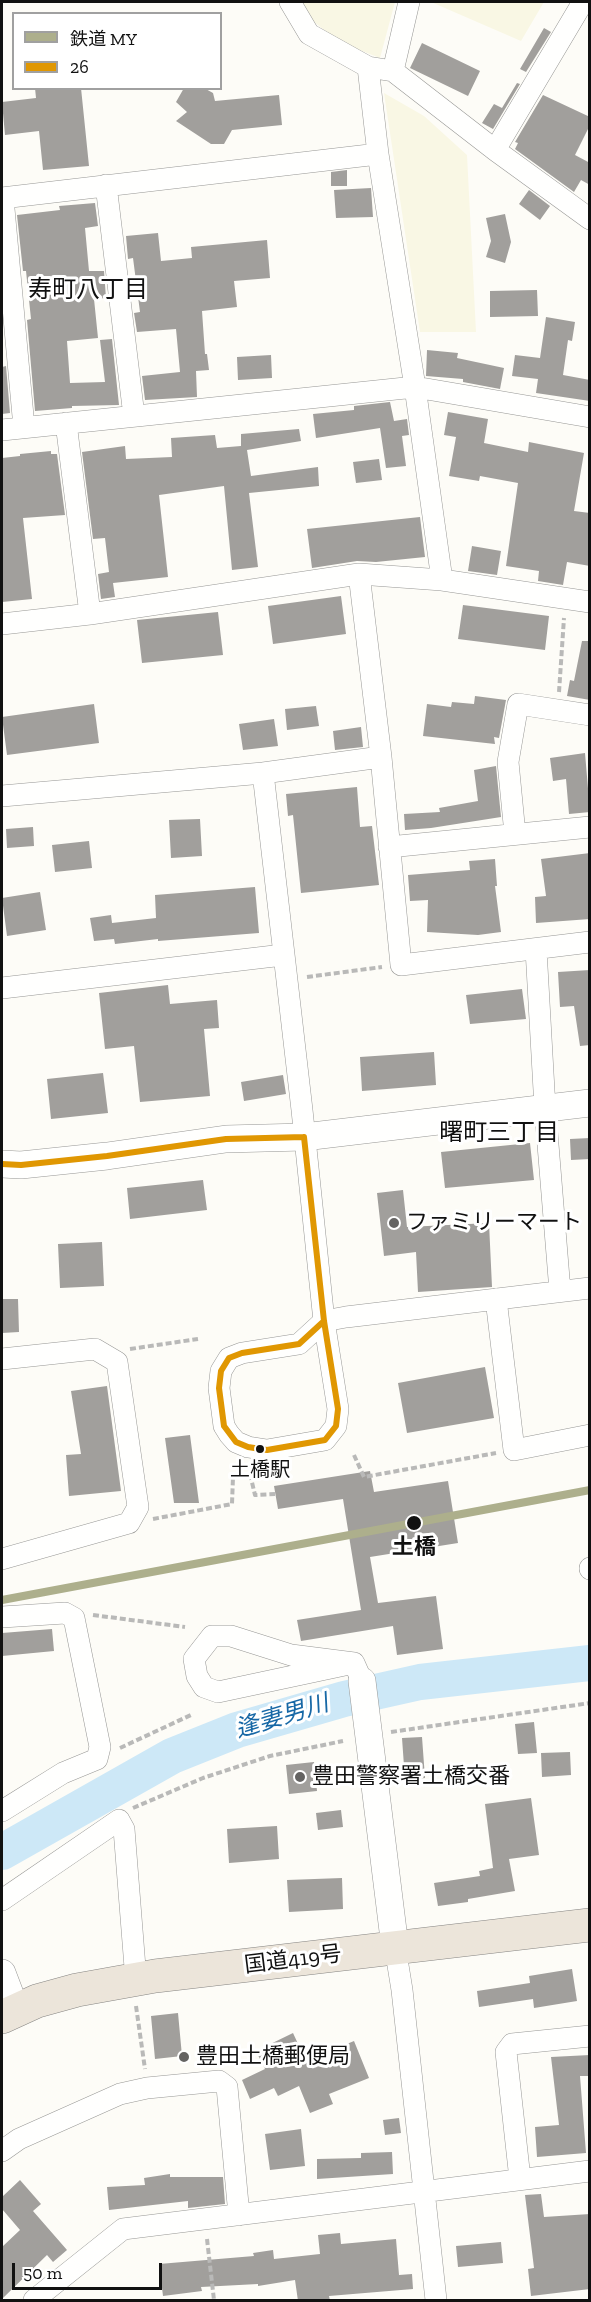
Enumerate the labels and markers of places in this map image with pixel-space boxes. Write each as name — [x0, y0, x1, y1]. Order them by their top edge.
place label: ファミリーマート — [406, 1210, 582, 1236]
marker: ファミリーマート — [387, 1216, 401, 1230]
marker: 土橋駅 — [254, 1443, 266, 1455]
place label: 土橋駅 — [230, 1458, 290, 1482]
marker: 土橋 — [405, 1514, 423, 1532]
place label: 土橋 — [392, 1535, 436, 1561]
place label: 豊田警察署土橋交番 — [312, 1764, 510, 1790]
marker: 豊田警察署土橋交番 — [293, 1770, 307, 1784]
place label: 豊田土橋郵便局 — [196, 2044, 350, 2070]
marker: 豊田土橋郵便局 — [177, 2050, 191, 2064]

